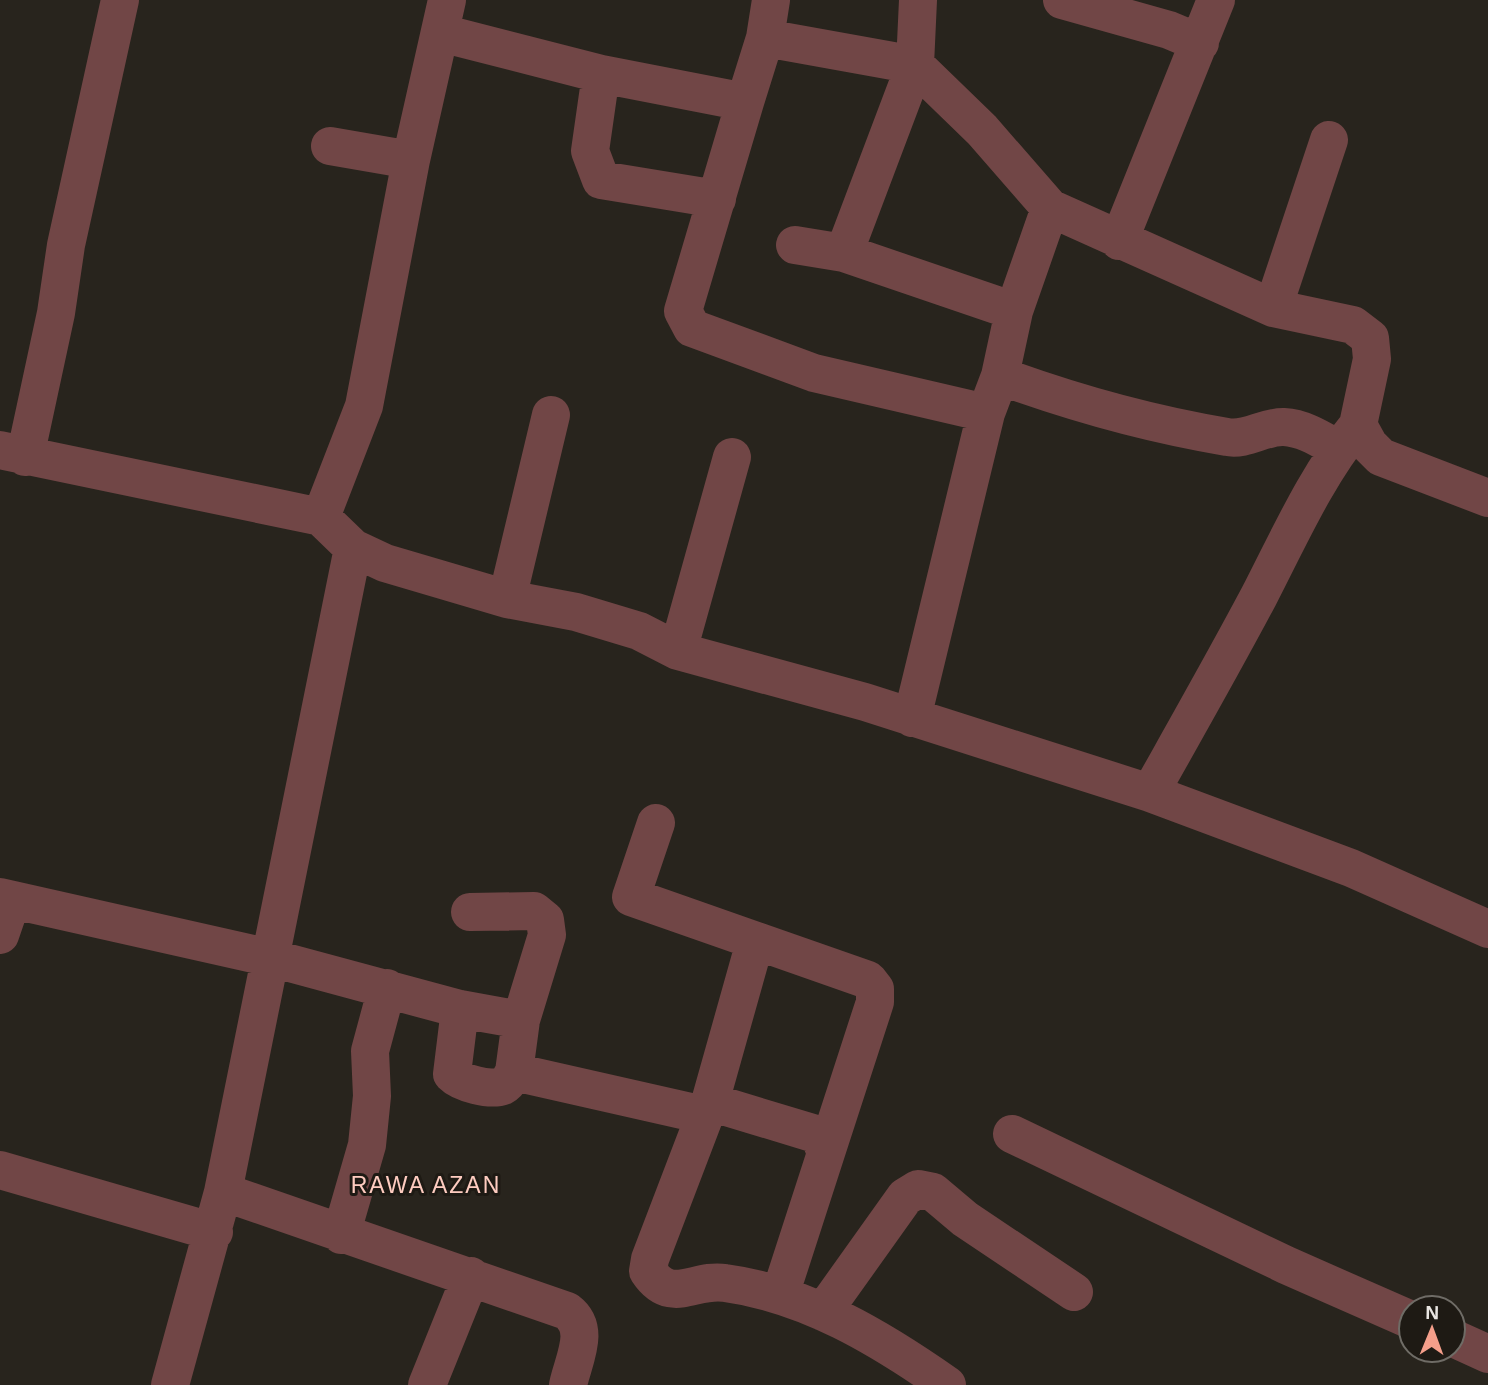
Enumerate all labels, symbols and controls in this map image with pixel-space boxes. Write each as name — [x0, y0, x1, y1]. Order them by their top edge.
district label: RAWA AZAN — [351, 1172, 501, 1198]
north arrow — [1397, 1294, 1467, 1364]
text: N — [1425, 1302, 1439, 1323]

